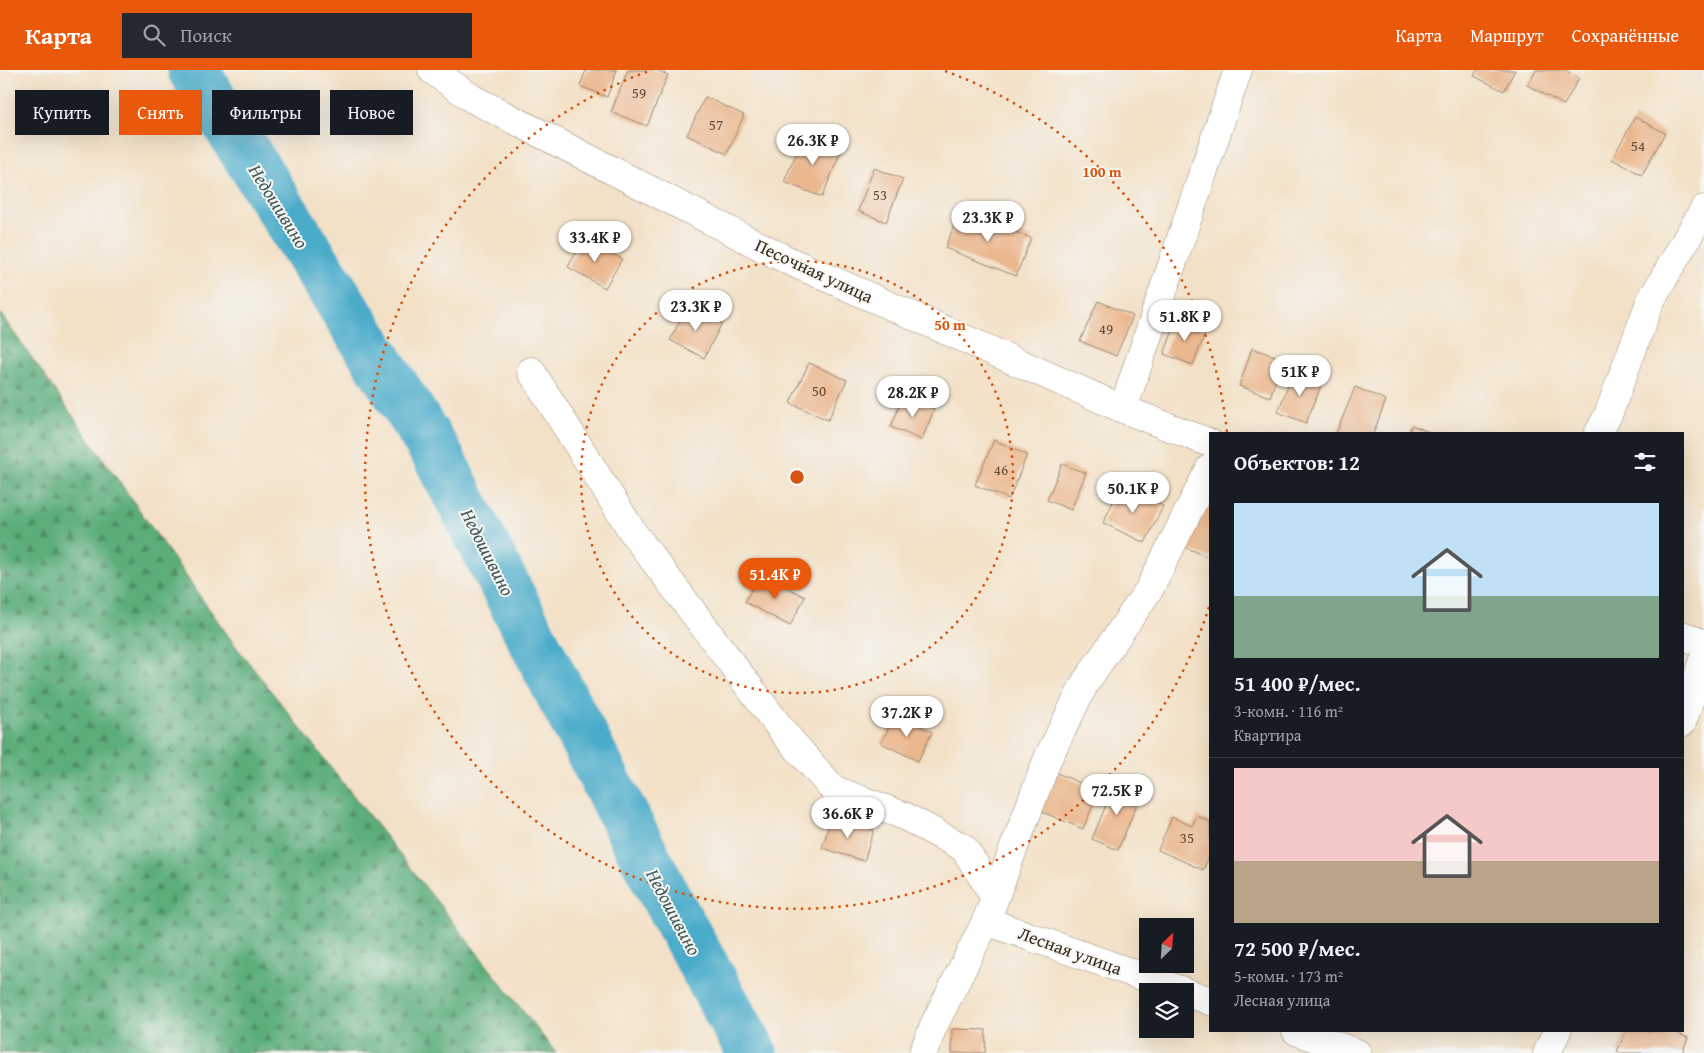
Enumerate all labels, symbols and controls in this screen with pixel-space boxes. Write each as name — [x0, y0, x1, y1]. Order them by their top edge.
search box — [122, 13, 472, 58]
text: Карта — [25, 18, 92, 53]
icon: search — [140, 21, 168, 49]
text: Поиск — [180, 21, 232, 49]
text: Карта — [1396, 22, 1442, 49]
text: Маршрут — [1470, 22, 1544, 49]
text: Сохранённые — [1572, 22, 1679, 49]
house number: 59 — [632, 82, 646, 103]
chip: Купить — [15, 90, 109, 135]
chip: Снять — [119, 90, 202, 135]
chip: Фильтры — [212, 90, 320, 135]
chip: Новое — [330, 90, 413, 135]
house number: 57 — [709, 114, 723, 135]
pin: 26.3K ₽ — [767, 124, 859, 166]
text: 26.3K ₽ — [787, 128, 839, 152]
house number: 54 — [1631, 135, 1645, 156]
water label: Недошивино — [242, 158, 316, 254]
text: 100 m — [1082, 161, 1122, 182]
house number: 53 — [873, 184, 887, 205]
pin: 23.3K ₽ — [942, 200, 1034, 243]
text: 23.3K ₽ — [962, 205, 1014, 229]
pin: 33.4K ₽ — [549, 220, 641, 263]
text: 33.4K ₽ — [569, 225, 621, 249]
street label: Песочная улица — [751, 231, 878, 310]
pin: 23.3K ₽ — [650, 290, 742, 332]
text: 23.3K ₽ — [670, 294, 722, 318]
pin: 51.8K ₽ — [1139, 300, 1231, 342]
text: 51.8K ₽ — [1159, 304, 1211, 328]
text: 50 m — [934, 314, 966, 335]
house number: 49 — [1099, 318, 1113, 339]
pin: 51K ₽ — [1265, 354, 1335, 397]
text: 51K ₽ — [1281, 359, 1319, 383]
pin: 28.2K ₽ — [867, 376, 959, 418]
house number: 50 — [812, 380, 826, 401]
text: 28.2K ₽ — [887, 380, 939, 404]
text: Объектов: 12 — [1234, 447, 1360, 478]
icon: filters — [1631, 448, 1659, 476]
house number: 46 — [994, 459, 1008, 480]
centre of rings — [788, 468, 806, 486]
pin: 50.1K ₽ — [1087, 472, 1179, 514]
text: 50.1K ₽ — [1107, 476, 1159, 500]
water label: Недошивино — [454, 504, 522, 600]
icon: home — [1402, 535, 1492, 625]
pin: 51.4K ₽ — [729, 558, 821, 600]
text: 51.4K ₽ — [749, 562, 801, 586]
text: 51 400 ₽/мес. — [1234, 668, 1360, 699]
pin: 37.2K ₽ — [861, 696, 953, 738]
text: 3-комн. · 116 m² — [1234, 699, 1343, 723]
text: 37.2K ₽ — [881, 700, 933, 724]
text: Квартира — [1234, 723, 1301, 747]
pin: 72.5K ₽ — [1071, 774, 1163, 816]
text: 72.5K ₽ — [1091, 778, 1143, 802]
pin: 36.6K ₽ — [802, 796, 894, 839]
text: 36.6K ₽ — [822, 801, 874, 825]
icon: home — [1402, 801, 1492, 891]
house number: 35 — [1180, 827, 1194, 848]
water label: Недошивино — [639, 864, 709, 960]
north arrow — [1139, 918, 1194, 972]
map controls — [1139, 918, 1194, 1038]
street label: Лесная улица — [1015, 919, 1126, 982]
text: 72 500 ₽/мес. — [1234, 933, 1360, 964]
text: 5-комн. · 173 m² — [1234, 964, 1343, 988]
button: layers — [1139, 983, 1194, 1038]
text: Лесная улица — [1234, 988, 1330, 1012]

